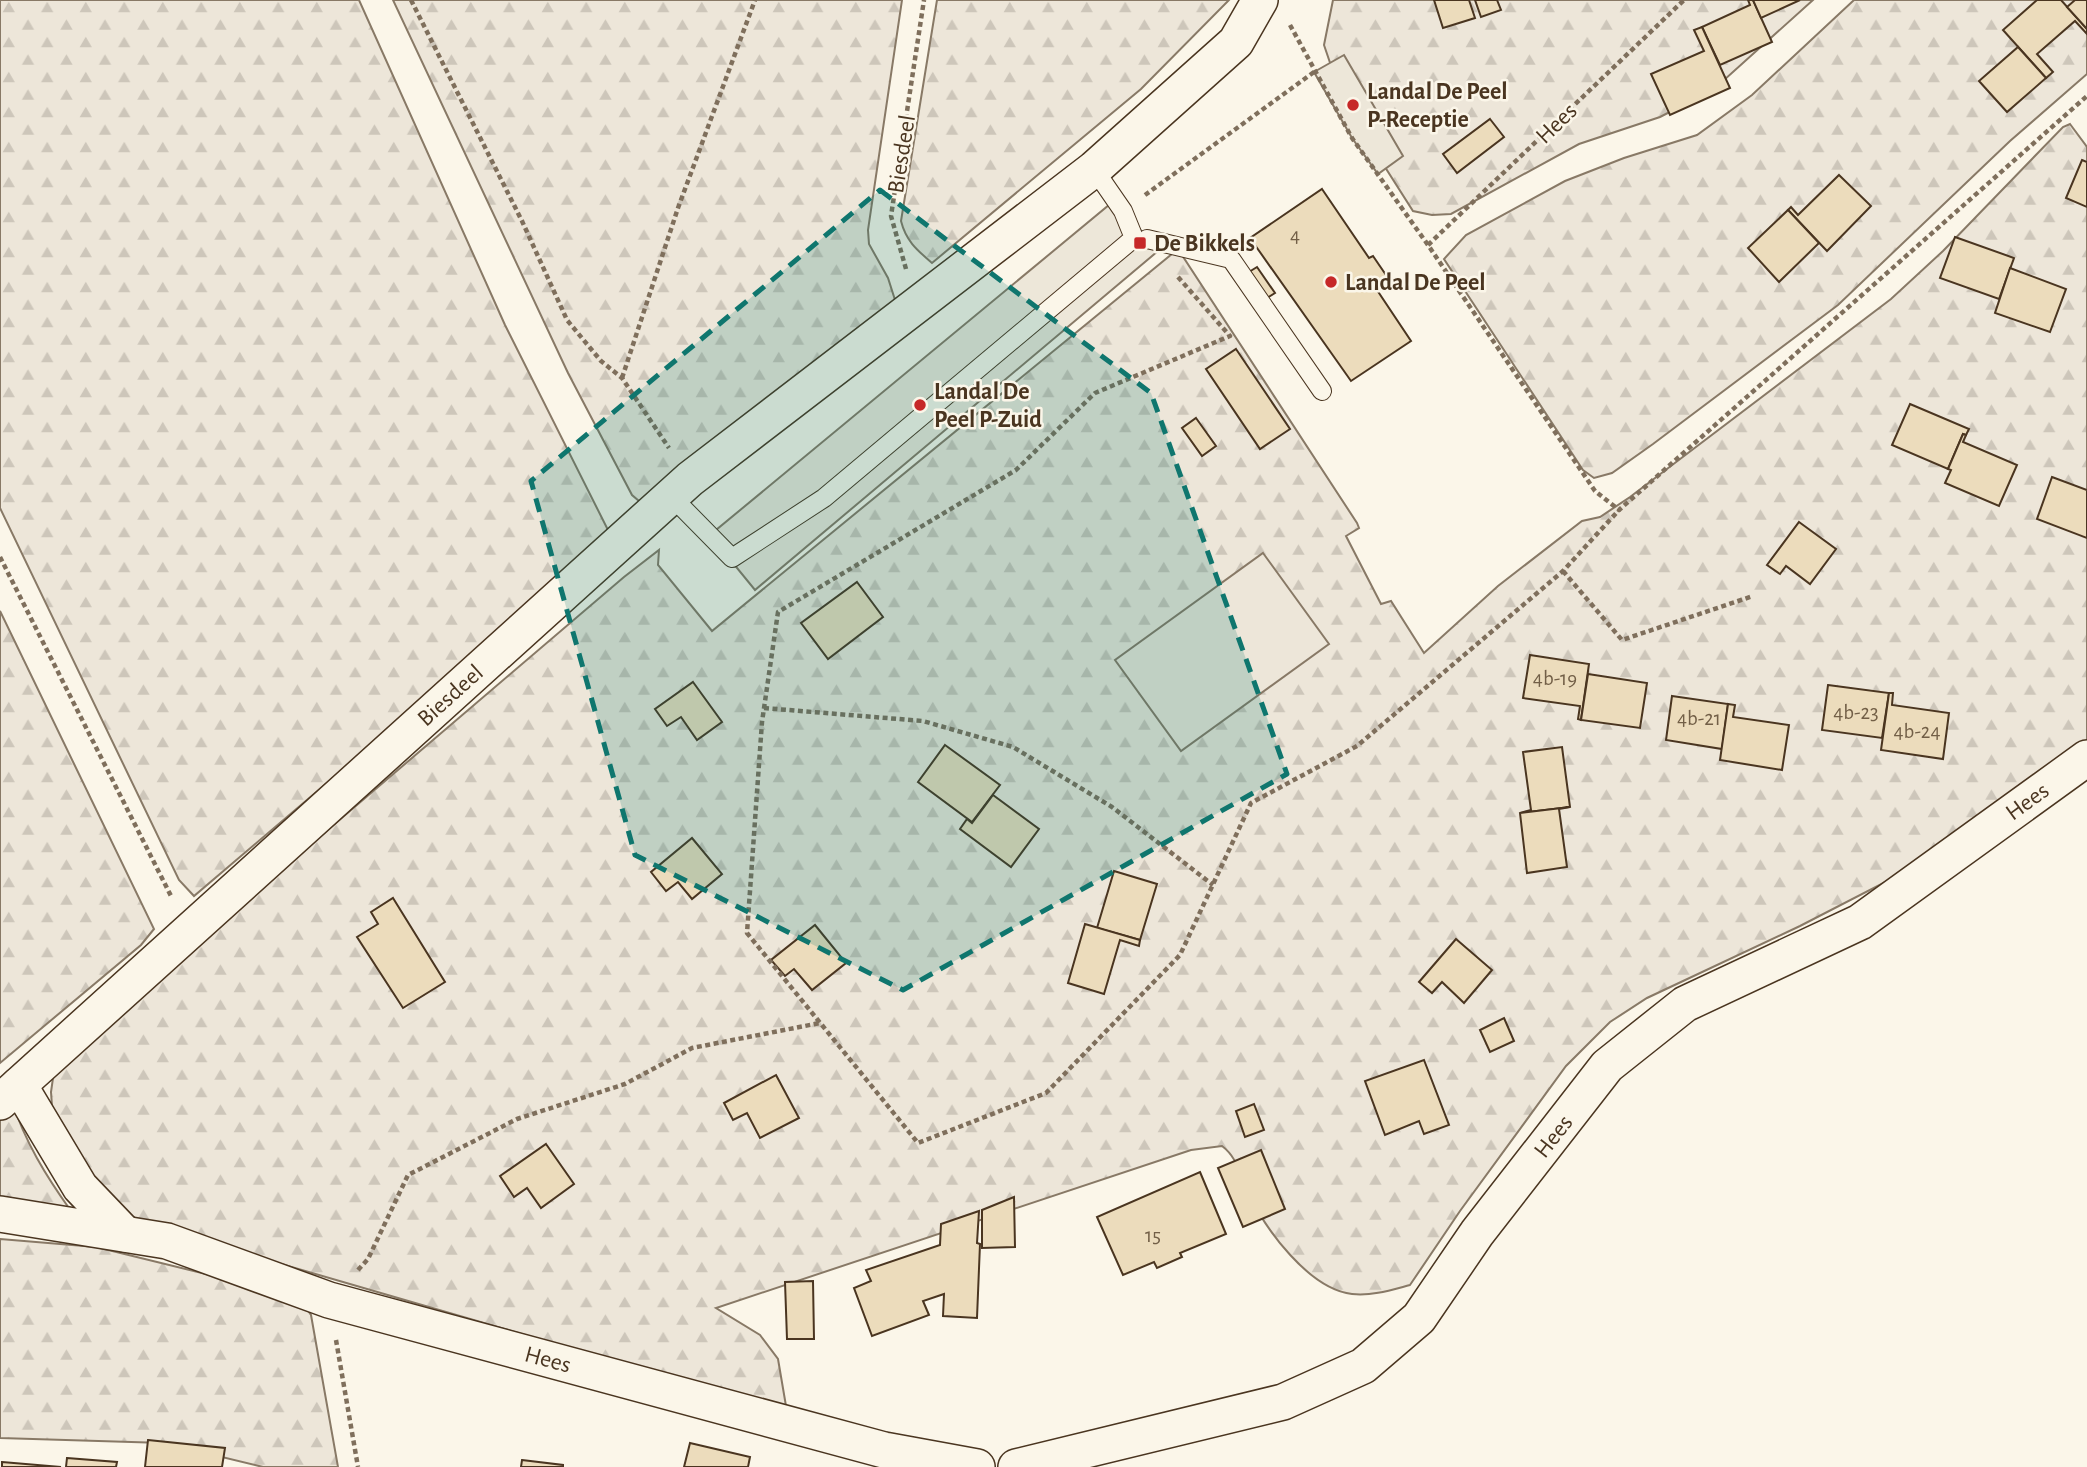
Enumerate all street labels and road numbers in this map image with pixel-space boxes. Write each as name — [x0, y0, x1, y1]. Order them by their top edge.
street label: Hees — [1531, 99, 1582, 149]
street label: Biesdeel — [884, 113, 920, 195]
street label: Biesdeel — [413, 660, 488, 731]
street label: Hees — [2002, 778, 2054, 825]
street label: Hees — [1530, 1111, 1578, 1163]
street label: Hees — [522, 1342, 574, 1378]

